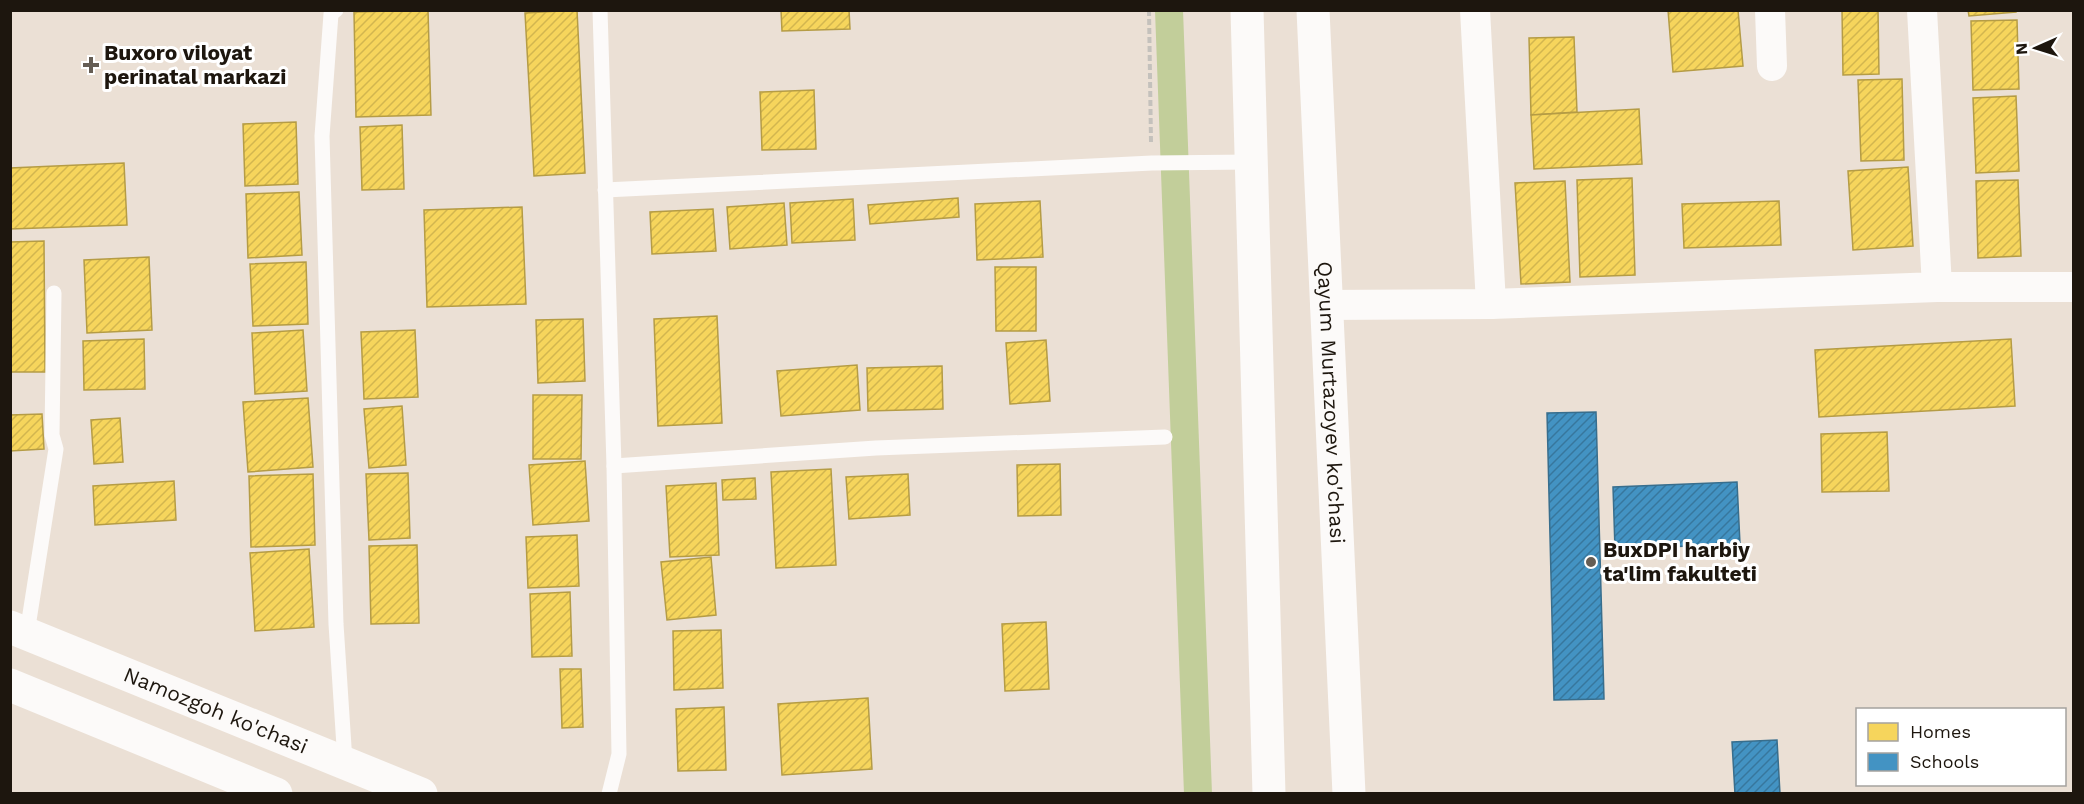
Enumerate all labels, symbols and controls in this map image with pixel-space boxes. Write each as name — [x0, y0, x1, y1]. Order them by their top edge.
north arrow — [2006, 18, 2066, 78]
place label: Buxoro viloyat perinatal markazi — [104, 40, 286, 89]
text: N — [2012, 42, 2031, 55]
marker: Buxoro viloyat perinatal markazi — [82, 56, 100, 74]
street label: Qayum Murtazoyev ko'chasi — [1313, 261, 1350, 544]
place label: BuxDPI harbiy ta'lim fakulteti — [1603, 537, 1757, 586]
marker: BuxDPI harbiy ta'lim fakulteti — [1584, 555, 1598, 569]
street label: Namozgoh ko'chasi — [120, 662, 312, 759]
legend — [1856, 708, 2066, 786]
text: Homes — [1910, 721, 1971, 742]
text: Schools — [1910, 751, 1979, 772]

